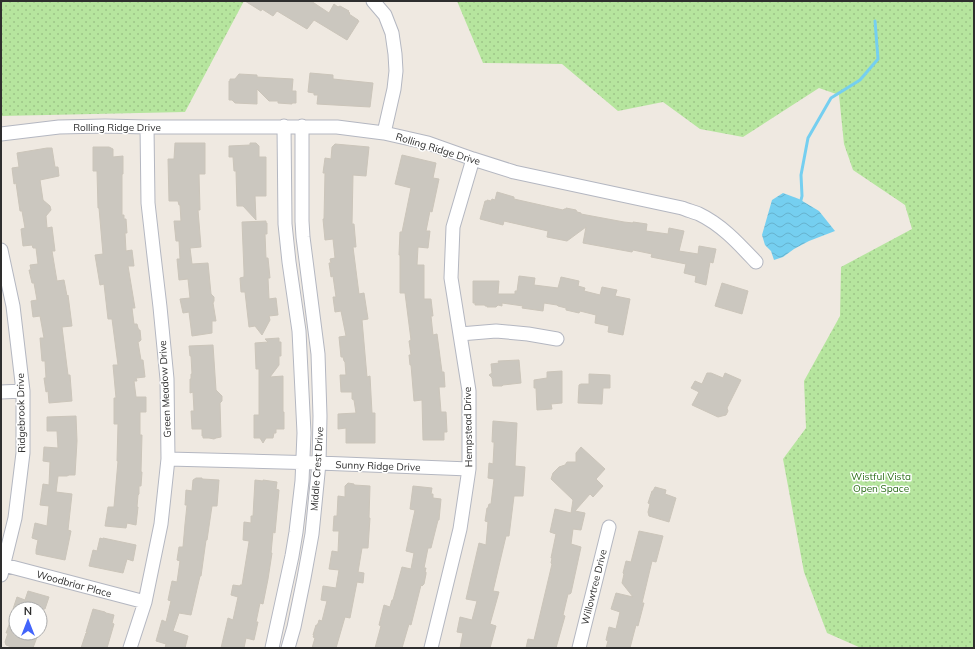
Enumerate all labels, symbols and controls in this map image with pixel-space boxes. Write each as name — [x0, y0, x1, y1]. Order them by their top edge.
street label: Rolling Ridge Drive — [73, 121, 161, 134]
street label: Rolling Ridge Drive — [394, 130, 482, 168]
street label: Green Meadow Drive — [156, 340, 174, 438]
street label: Ridgebrook Drive — [14, 373, 28, 453]
street label: Hempstead Drive — [461, 387, 475, 467]
street label: Middle Crest Drive — [308, 426, 326, 512]
street label: Sunny Ridge Drive — [335, 458, 421, 474]
park label: Wistful Vista Open Space — [851, 470, 911, 495]
street label: Willowtree Drive — [578, 548, 610, 626]
street label: Woodbriar Place — [35, 568, 113, 600]
north arrow — [8, 601, 48, 641]
text: N — [24, 604, 32, 618]

